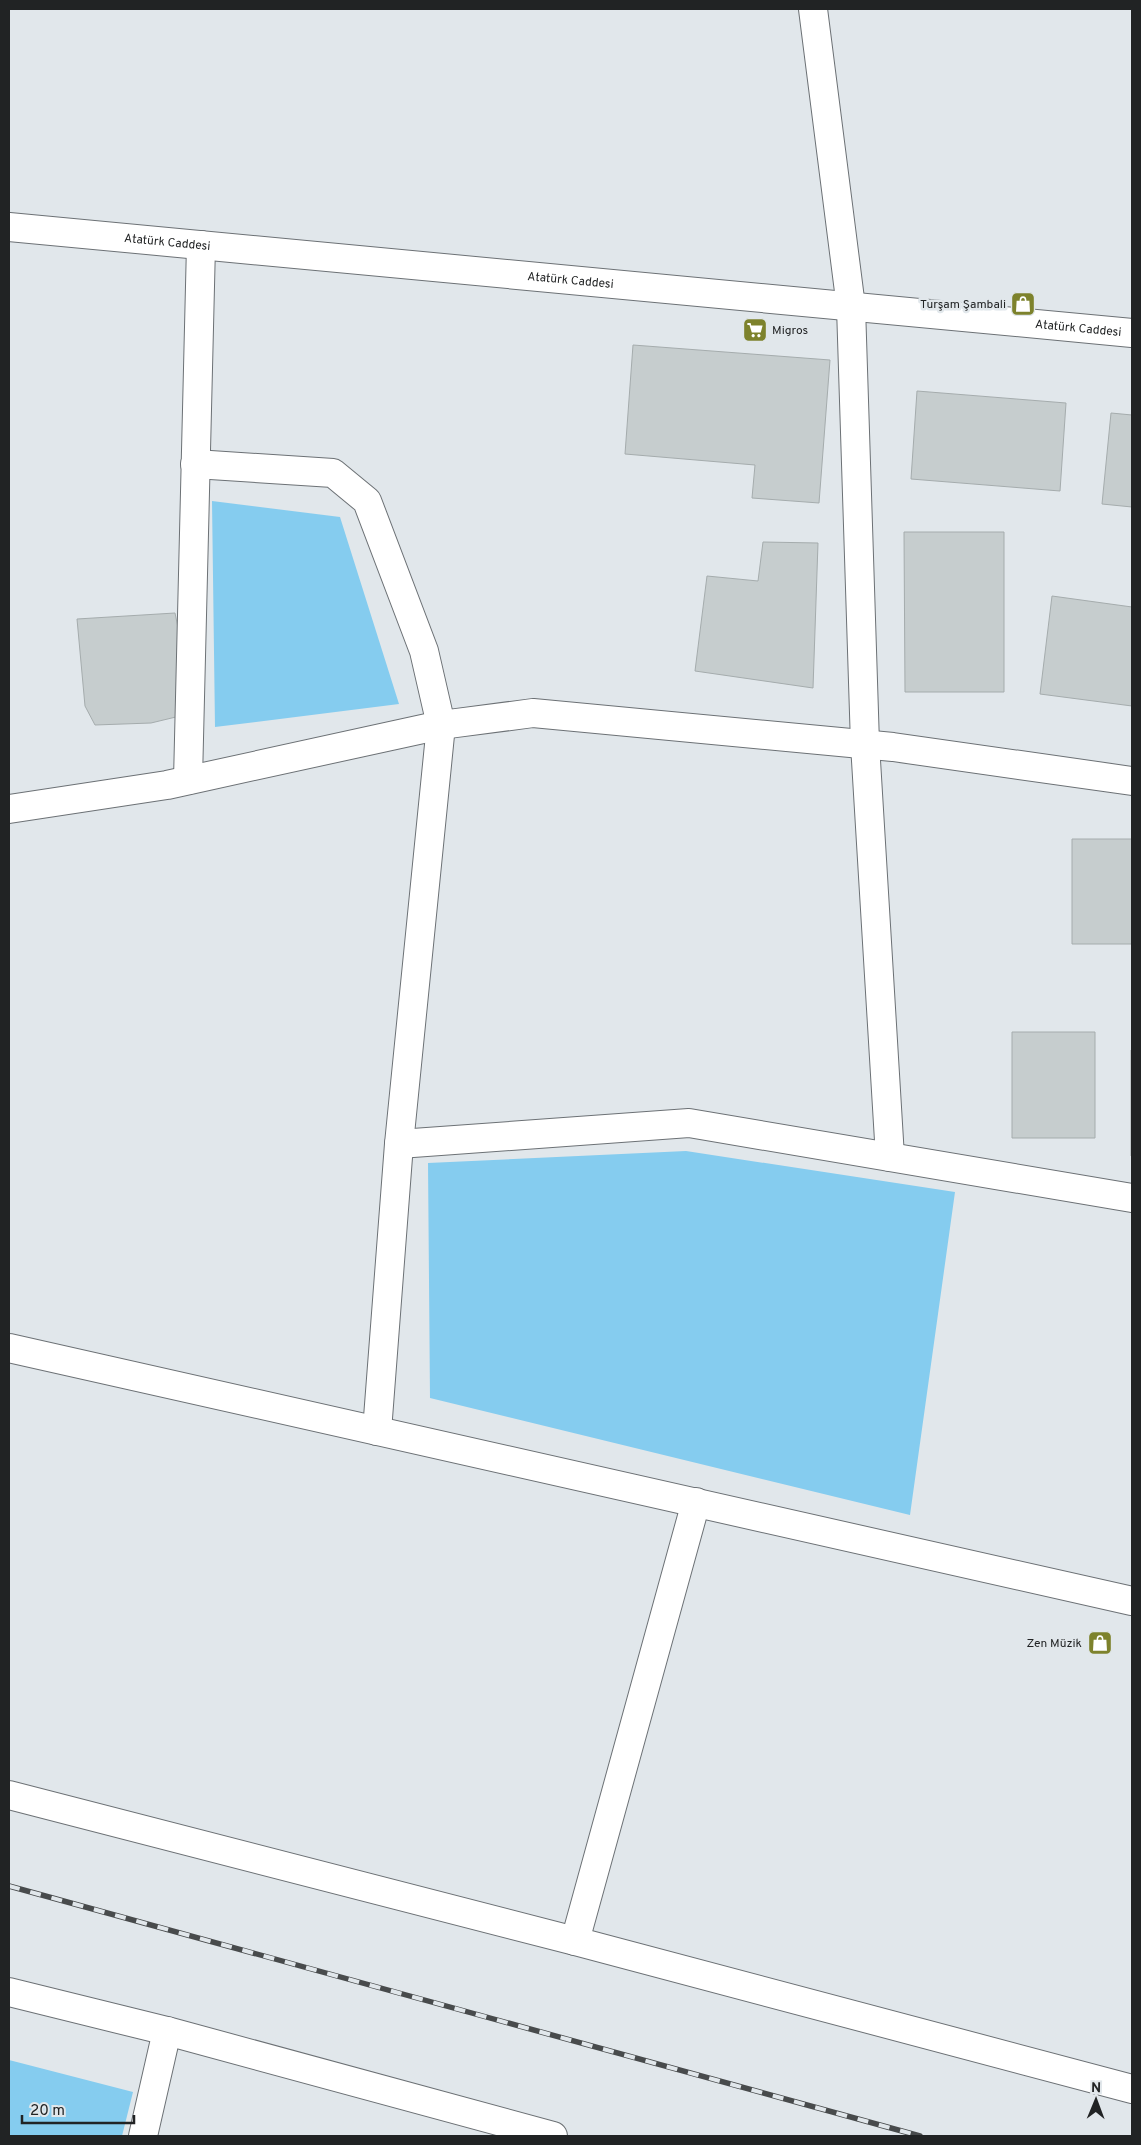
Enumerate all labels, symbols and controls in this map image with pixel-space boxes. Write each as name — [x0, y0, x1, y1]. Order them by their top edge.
street label: Atatürk Caddesi — [123, 231, 211, 255]
street label: Atatürk Caddesi — [527, 269, 614, 293]
shop icon: Turşam Şambali — [1010, 291, 1036, 317]
place label: Turşam Şambali — [920, 297, 1006, 313]
supermarket icon: Migros — [742, 317, 768, 343]
street label: Atatürk Caddesi — [1034, 317, 1122, 341]
place label: Migros — [772, 323, 808, 339]
shop icon: Zen Müzik — [1087, 1630, 1113, 1656]
place label: Zen Müzik — [1026, 1636, 1082, 1652]
north arrow — [1071, 2075, 1121, 2125]
text: N — [1091, 2080, 1101, 2097]
scale bar — [22, 2092, 135, 2124]
text: 20 m — [30, 2102, 65, 2121]

